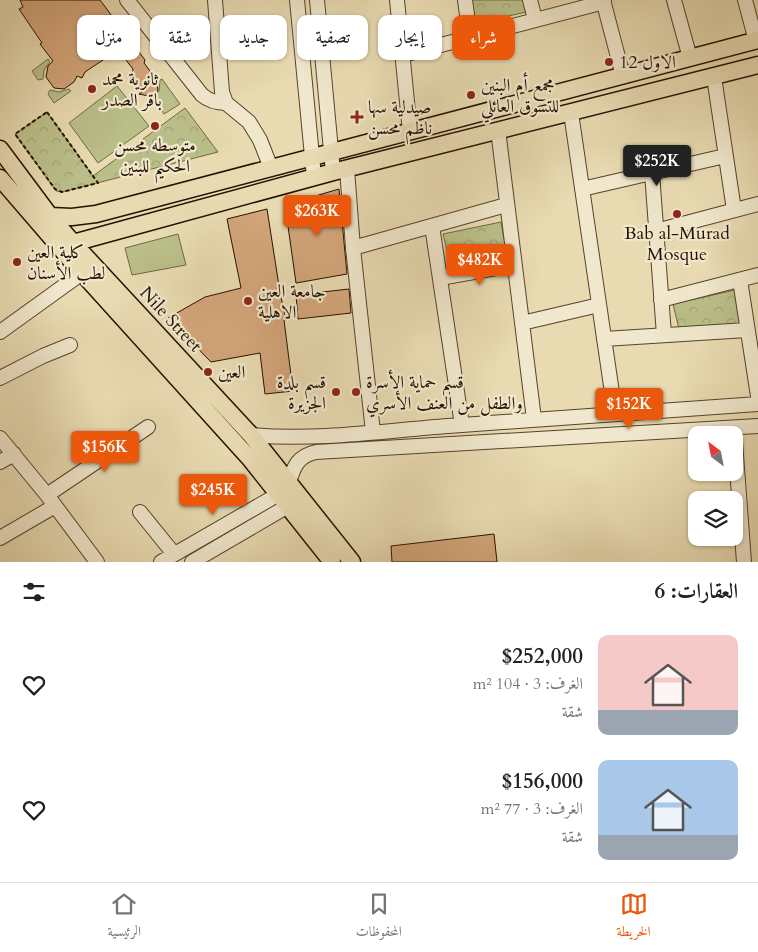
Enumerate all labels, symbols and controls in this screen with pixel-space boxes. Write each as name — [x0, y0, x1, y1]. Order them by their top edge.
chip: منزل — [77, 15, 140, 60]
chip: شقة — [150, 15, 210, 60]
chip: جديد — [220, 15, 287, 60]
chip: تصفية — [297, 15, 368, 60]
chip: إيجار — [378, 15, 442, 60]
chip: شراء — [452, 15, 515, 60]
place label: الاول 12 — [619, 50, 676, 75]
marker: الاول 12 — [603, 56, 615, 68]
place label: ثانوية محمد باقر الصدر — [100, 67, 162, 113]
place label: مجمع أم البنين للتسوق العائلي — [481, 72, 559, 123]
marker: ثانوية محمد باقر الصدر — [86, 83, 98, 95]
marker: مجمع أم البنين للتسوق العائلي — [465, 89, 477, 101]
place label: صيدلية سها ناظم محسن — [368, 95, 432, 145]
marker: صيدلية سها ناظم محسن — [350, 110, 364, 124]
marker: متوسطه محسن الحكيم للبنين — [149, 120, 161, 132]
place label: متوسطه محسن الحكيم للبنين — [114, 133, 196, 184]
pin: $252K — [622, 144, 692, 187]
text: $252K — [634, 150, 680, 172]
pin: $263K — [282, 194, 352, 237]
text: $263K — [294, 200, 340, 222]
marker: Bab al-Murad Mosque — [671, 208, 683, 220]
place label: Bab al-Murad Mosque — [624, 221, 730, 267]
place label: كلية العين لطب الأسنان — [27, 240, 105, 286]
pin: $482K — [445, 244, 515, 286]
text: $482K — [457, 249, 503, 271]
marker: كلية العين لطب الأسنان — [11, 256, 23, 268]
place label: جامعة العين الاهلية — [258, 279, 326, 325]
street label: Nile Street — [134, 281, 208, 358]
marker: جامعة العين الاهلية — [242, 295, 254, 307]
place label: العين — [218, 360, 245, 385]
marker: العين — [202, 366, 214, 378]
place label: قسم حماية الأسرة والطفل من العنف الأسري — [366, 369, 523, 418]
place label: قسم بلدة الجزيرة — [277, 370, 326, 416]
marker: قسم بلدة الجزيرة — [330, 386, 342, 398]
marker: قسم حماية الأسرة والطفل من العنف الأسري — [350, 386, 362, 398]
pin: $152K — [594, 388, 664, 430]
text: $152K — [606, 393, 652, 415]
north arrow — [688, 426, 742, 481]
map controls — [688, 426, 743, 546]
pin: $156K — [70, 430, 140, 473]
text: $156K — [82, 436, 128, 458]
pin: $245K — [178, 474, 248, 516]
text: $245K — [190, 479, 236, 501]
button: layers — [688, 491, 743, 546]
text: العقارات: 6 — [654, 577, 738, 606]
icon: filters — [20, 578, 48, 606]
text: $252,000 — [502, 642, 583, 671]
icon: home — [638, 655, 698, 715]
icon: heart — [20, 671, 48, 699]
text: الغرف: 3 · 104 m² — [473, 673, 583, 695]
text: شقة — [562, 701, 583, 723]
text: $156,000 — [502, 767, 583, 796]
icon: home — [638, 780, 698, 840]
icon: heart — [20, 796, 48, 824]
text: الغرف: 3 · 77 m² — [481, 798, 583, 820]
text: شقة — [562, 826, 583, 848]
tab: الرئيسية — [107, 890, 141, 945]
tab: المحفوظات — [356, 890, 402, 945]
tab: الخريطة — [617, 890, 651, 945]

